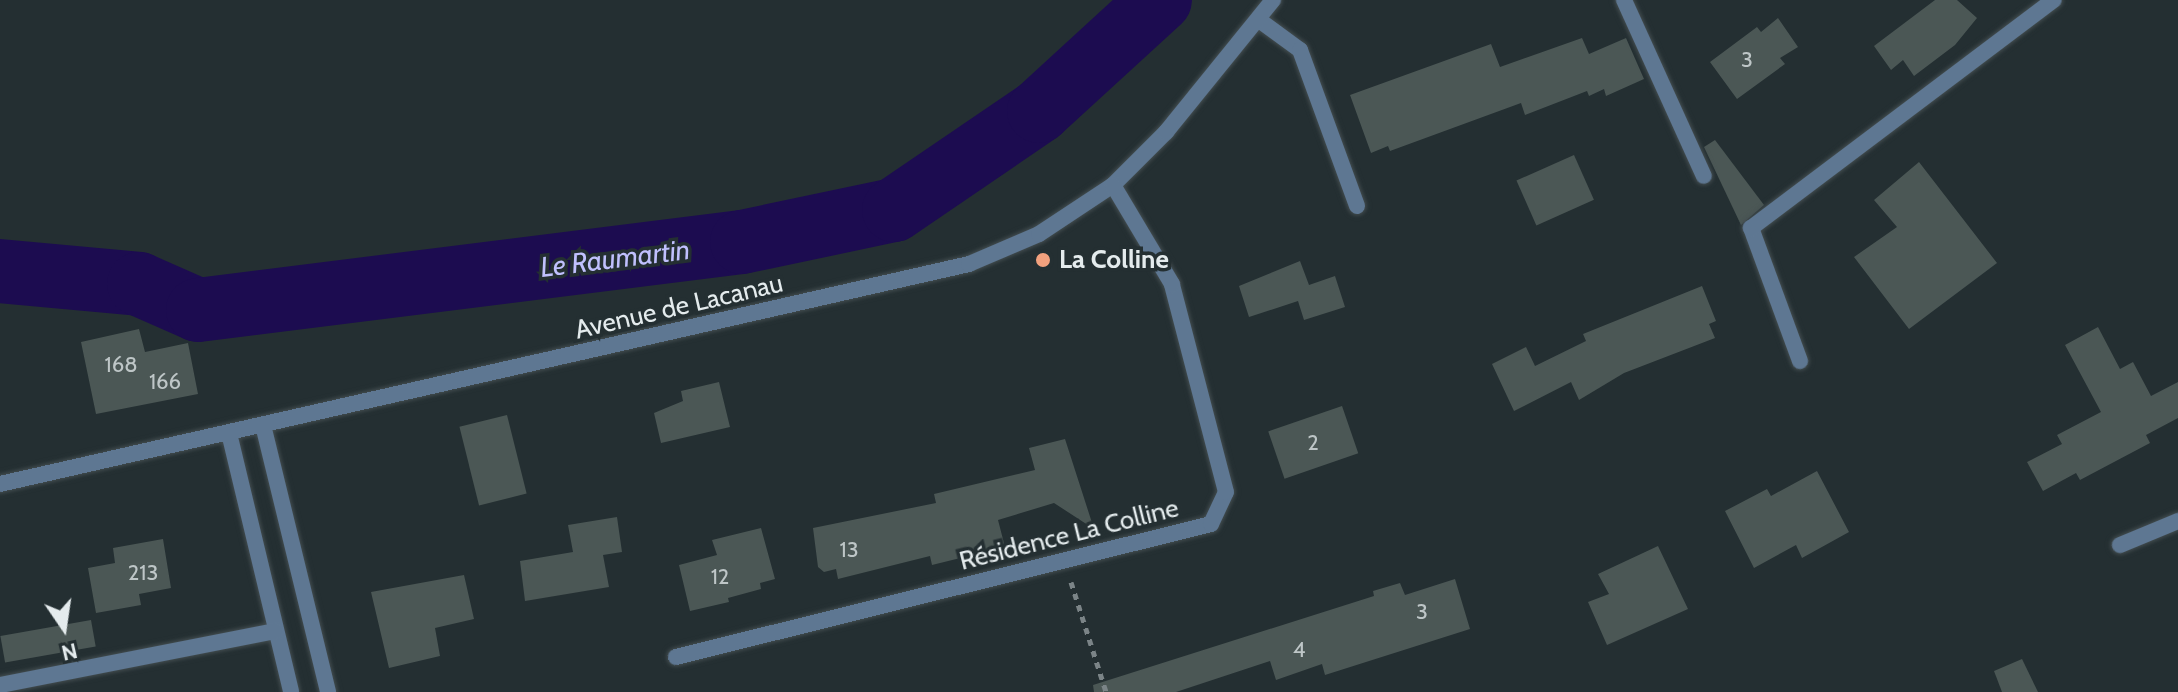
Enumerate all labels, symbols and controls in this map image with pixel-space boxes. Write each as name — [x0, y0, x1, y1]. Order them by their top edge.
house number: 3 — [1741, 47, 1753, 73]
water label: Le Raumartin — [538, 232, 692, 284]
place label: La Colline — [1059, 244, 1169, 276]
marker: La Colline — [1034, 251, 1052, 269]
street label: Avenue de Lacanau — [572, 268, 786, 346]
house number: 168 — [105, 352, 137, 378]
house number: 166 — [149, 369, 181, 395]
house number: 2 — [1307, 430, 1319, 456]
street label: Résidence La Colline — [956, 493, 1182, 577]
house number: 13 — [839, 537, 859, 563]
house number: 213 — [128, 560, 158, 586]
house number: 12 — [711, 564, 729, 590]
north arrow — [24, 588, 104, 668]
house number: 3 — [1416, 599, 1428, 625]
text: N — [59, 637, 80, 667]
house number: 4 — [1293, 637, 1305, 663]

